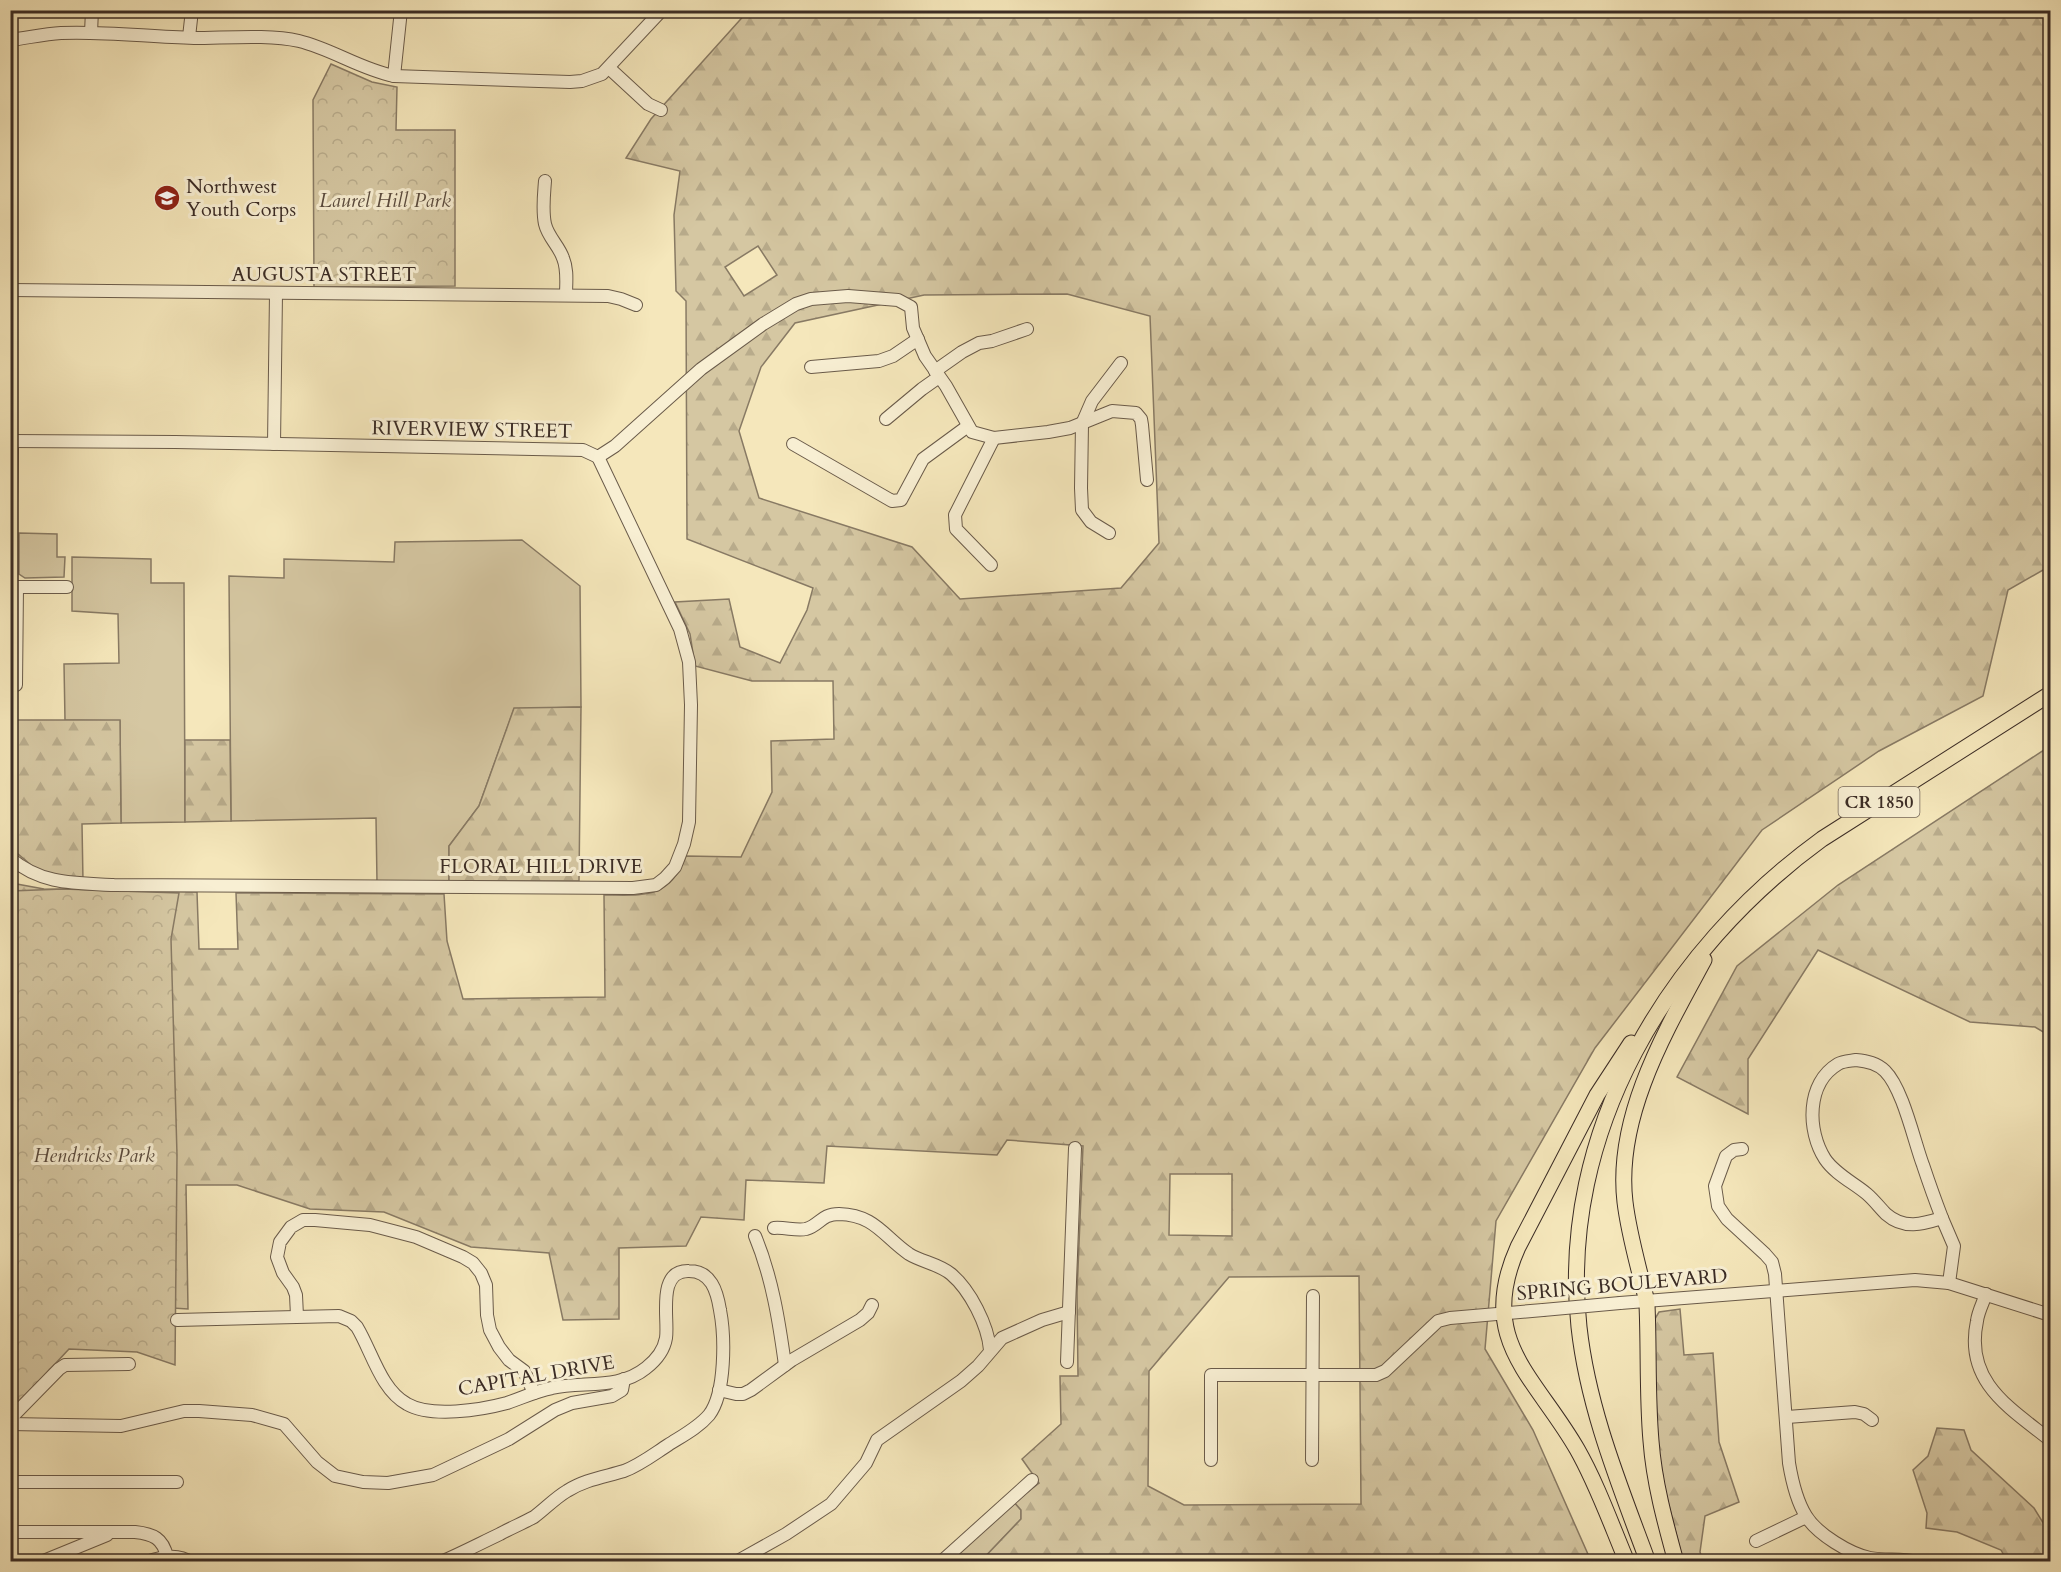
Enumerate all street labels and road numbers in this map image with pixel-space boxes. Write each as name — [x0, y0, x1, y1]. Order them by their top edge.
street label: AUGUSTA STREET — [232, 261, 417, 288]
street label: RIVERVIEW STREET — [371, 414, 573, 445]
road number: CR 1850 — [1838, 787, 1920, 817]
street label: FLORAL HILL DRIVE — [439, 853, 643, 880]
street label: SPRING BOULEVARD — [1516, 1262, 1729, 1307]
street label: CAPITAL DRIVE — [456, 1348, 616, 1403]

